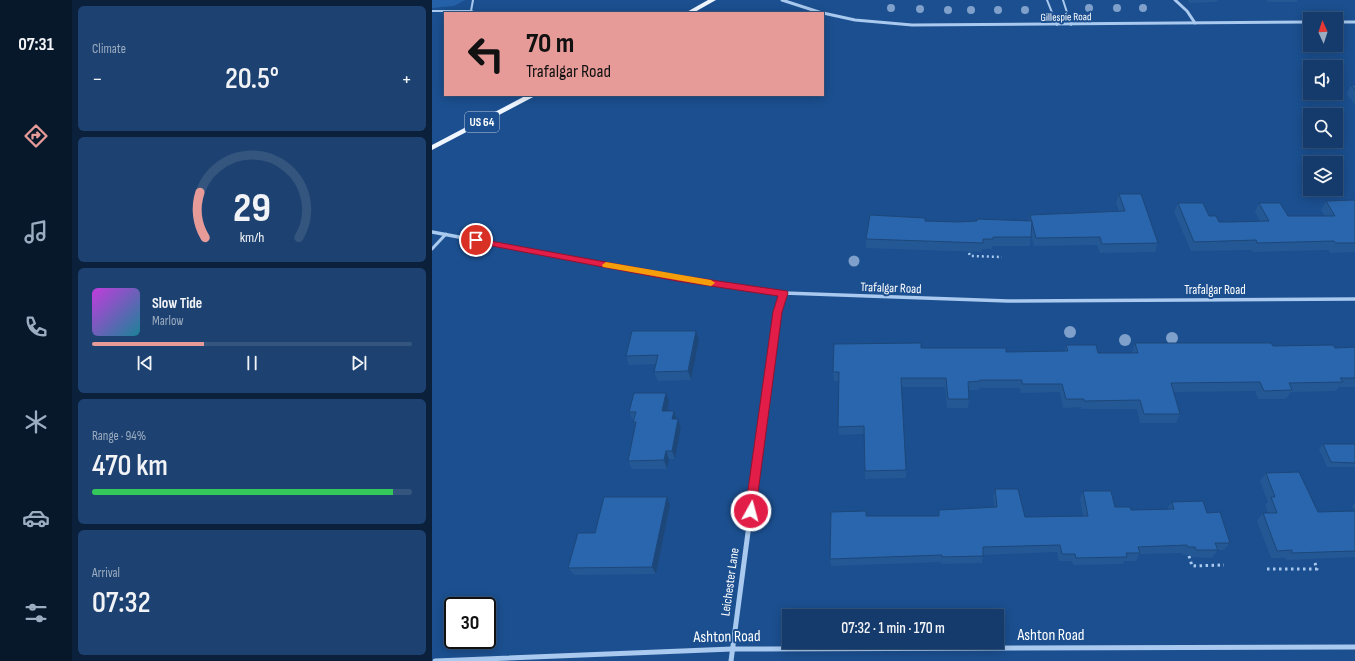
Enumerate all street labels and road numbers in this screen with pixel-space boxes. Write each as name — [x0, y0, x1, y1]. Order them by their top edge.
street label: Gillespie Road — [1040, 10, 1092, 24]
road number: US 64 — [465, 112, 499, 132]
street label: Trafalgar Road — [860, 279, 922, 297]
street label: Trafalgar Road — [1184, 282, 1246, 298]
street label: Leichester Lane — [717, 547, 743, 617]
street label: Ashton Road — [1016, 626, 1085, 645]
street label: Ashton Road — [692, 627, 761, 647]

